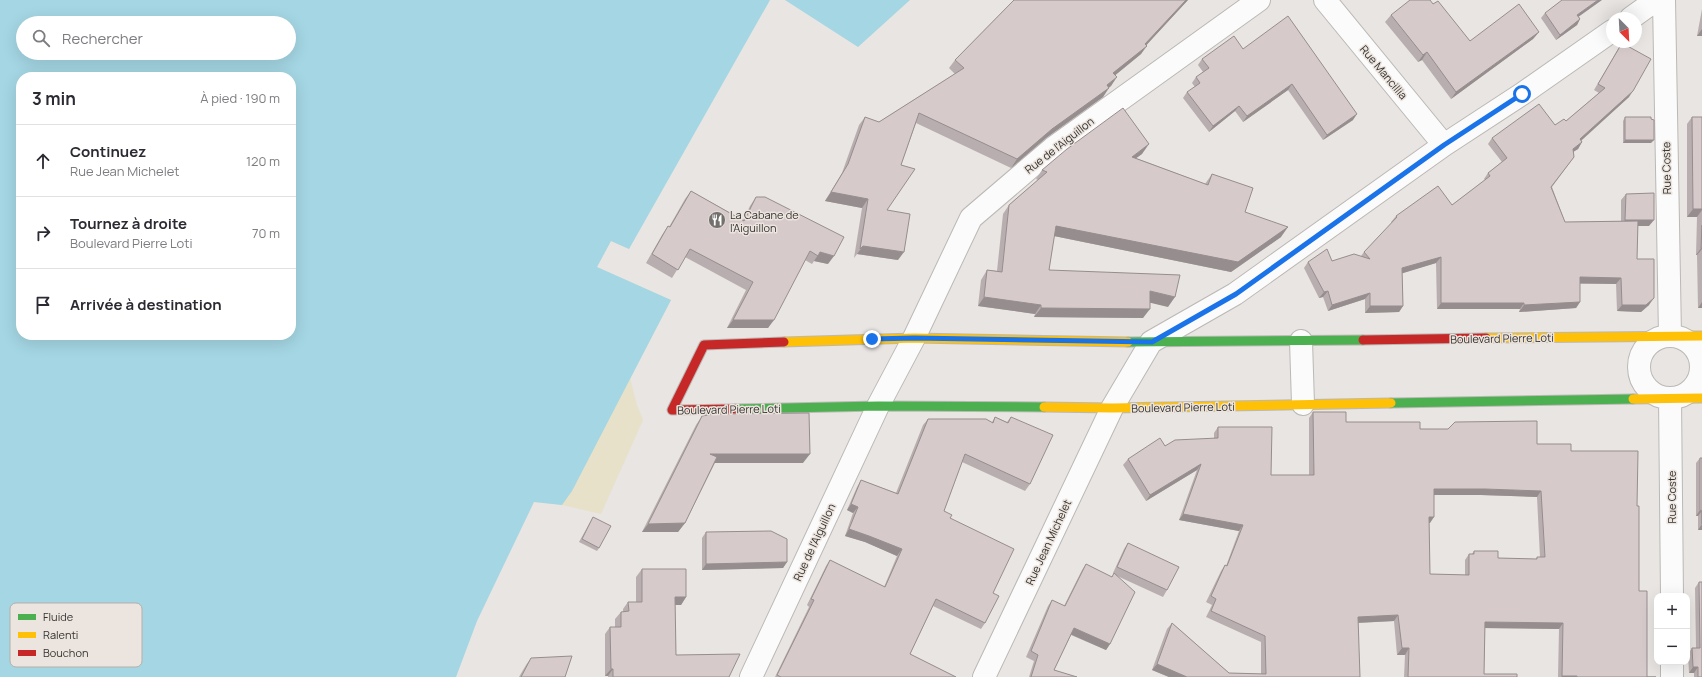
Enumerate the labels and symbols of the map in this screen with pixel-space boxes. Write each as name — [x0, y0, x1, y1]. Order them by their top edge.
north arrow — [1606, 12, 1642, 48]
street label: Rue Mancillia — [1357, 42, 1411, 102]
route start — [1513, 85, 1531, 103]
street label: Rue de l'Aiguillon — [1021, 113, 1097, 177]
street label: Rue Coste — [1658, 141, 1674, 195]
place label: La Cabane de l'Aiguillon — [730, 207, 799, 235]
restaurant icon: La Cabane de l'Aiguillon — [707, 210, 727, 230]
route end — [863, 330, 881, 348]
street label: Boulevard Pierre Loti — [1450, 330, 1554, 346]
street label: Boulevard Pierre Loti — [1131, 399, 1235, 415]
street label: Boulevard Pierre Loti — [677, 401, 781, 417]
street label: Rue Coste — [1664, 470, 1679, 523]
street label: Rue Jean Michelet — [1022, 497, 1074, 587]
street label: Rue de l'Aiguillon — [789, 501, 839, 583]
legend — [10, 603, 142, 667]
text: Fluide — [43, 609, 74, 624]
text: Ralenti — [43, 627, 78, 642]
text: Bouchon — [43, 645, 88, 660]

